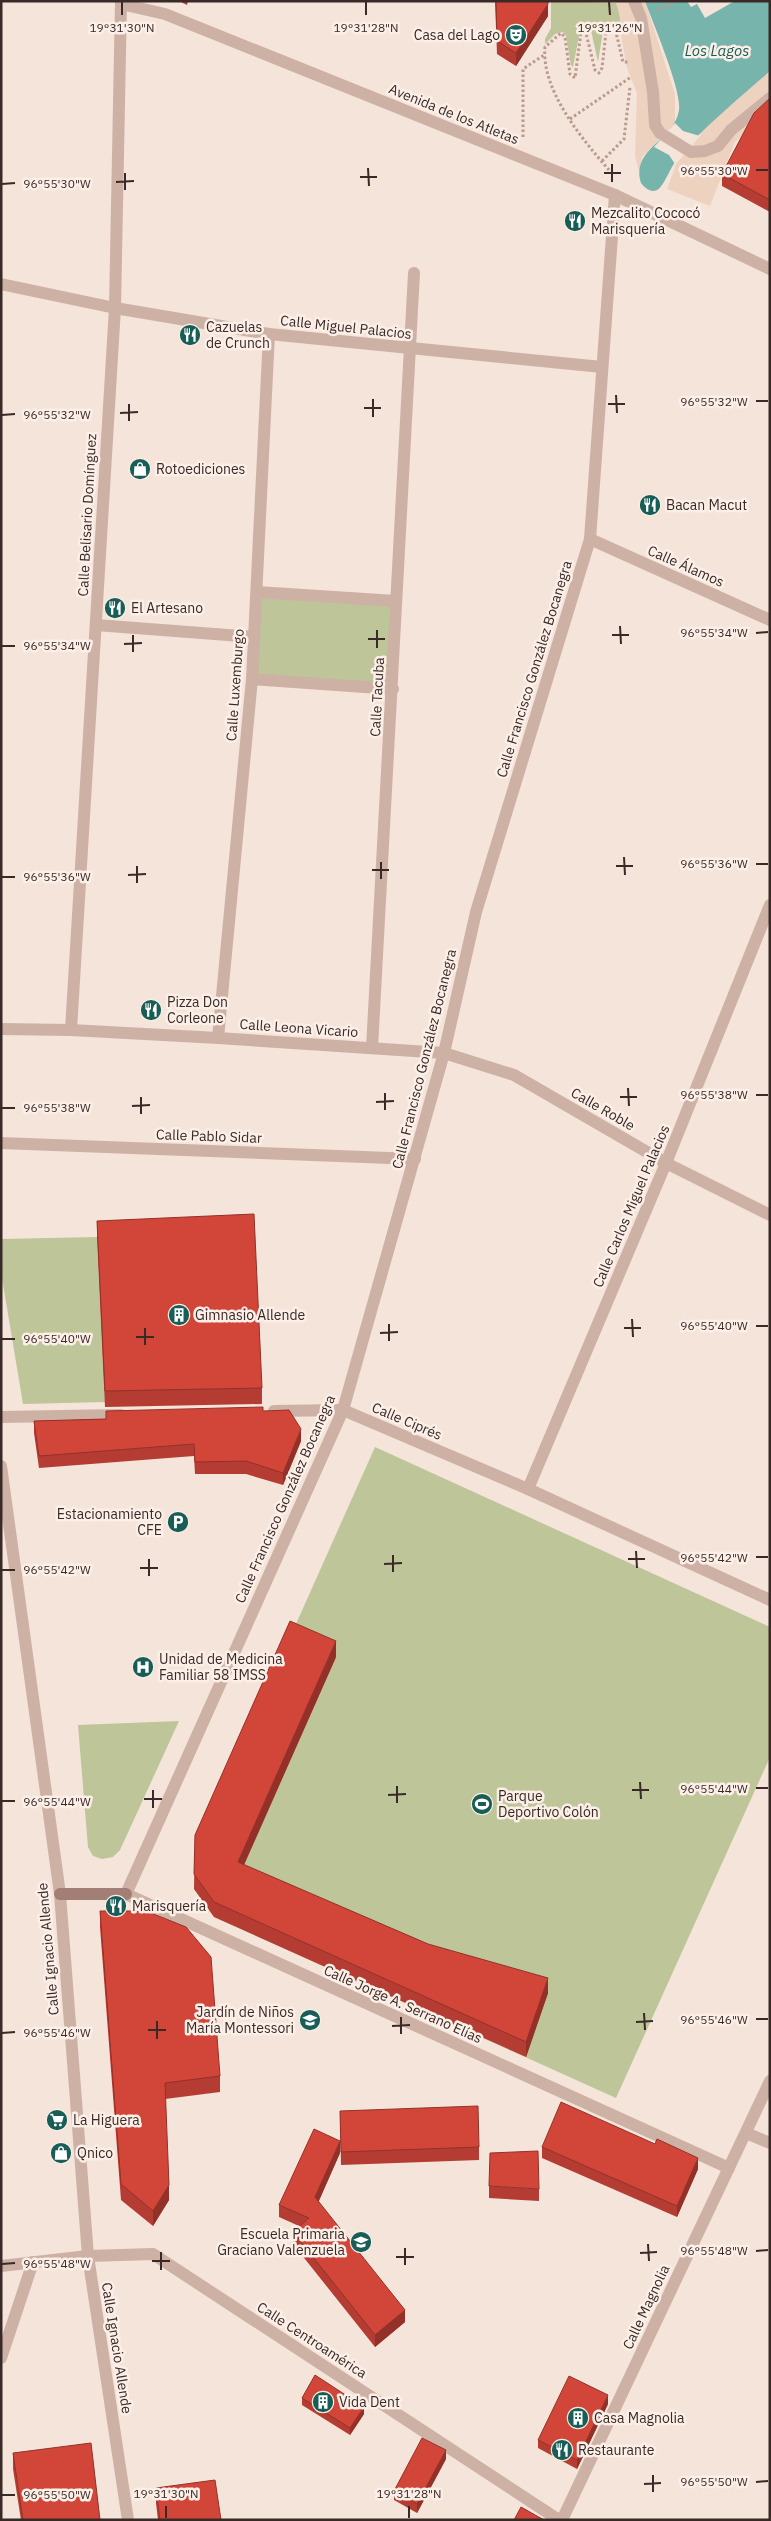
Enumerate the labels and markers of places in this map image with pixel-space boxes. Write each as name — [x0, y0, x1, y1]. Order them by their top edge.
theatre icon: Casa del Lago — [504, 23, 528, 47]
place label: Casa del Lago — [414, 26, 500, 44]
place label: Mezcalito Cococó Marisquería — [591, 204, 700, 238]
restaurant icon: Mezcalito Cococó Marisquería — [563, 209, 587, 233]
place label: Cazuelas de Crunch — [206, 318, 270, 352]
restaurant icon: Cazuelas de Crunch — [178, 323, 202, 347]
shop icon: Rotoediciones — [128, 457, 152, 481]
place label: Rotoediciones — [156, 460, 246, 478]
restaurant icon: Bacan Macut — [638, 493, 662, 517]
place label: Bacan Macut — [666, 496, 747, 514]
restaurant icon: El Artesano — [103, 596, 127, 620]
place label: El Artesano — [131, 599, 203, 617]
place label: Pizza Don Corleone — [167, 993, 228, 1027]
restaurant icon: Pizza Don Corleone — [139, 998, 163, 1022]
building icon: Gimnasio Allende — [167, 1303, 191, 1327]
place label: Gimnasio Allende — [195, 1306, 306, 1324]
place label: Estacionamiento CFE — [57, 1505, 162, 1539]
parking icon: Estacionamiento CFE — [166, 1510, 190, 1534]
place label: Unidad de Medicina Familiar 58 IMSS — [159, 1650, 283, 1684]
hospital icon: Unidad de Medicina Familiar 58 IMSS — [131, 1655, 155, 1679]
place label: Parque Deportivo Colón — [498, 1787, 599, 1821]
sports icon: Parque Deportivo Colón — [470, 1792, 494, 1816]
restaurant icon: Marisquería — [104, 1894, 128, 1918]
place label: Marisquería — [132, 1897, 207, 1915]
place label: Jardín de Niños María Montessori — [186, 2003, 294, 2037]
school or university icon: Jardín de Niños María Montessori — [298, 2008, 322, 2032]
supermarket icon: La Higuera — [45, 2108, 69, 2132]
place label: La Higuera — [73, 2111, 140, 2129]
shop icon: Qnico — [49, 2141, 73, 2165]
place label: Qnico — [77, 2144, 113, 2162]
place label: Escuela Primaria Graciano Valenzuela — [217, 2225, 346, 2259]
school or university icon: Escuela Primaria Graciano Valenzuela — [349, 2230, 373, 2254]
building icon: Vida Dent — [311, 2390, 335, 2414]
place label: Vida Dent — [339, 2393, 400, 2411]
building icon: Casa Magnolia — [566, 2406, 590, 2430]
place label: Casa Magnolia — [594, 2409, 685, 2427]
restaurant icon: Restaurante — [550, 2438, 574, 2462]
place label: Restaurante — [578, 2441, 655, 2459]

